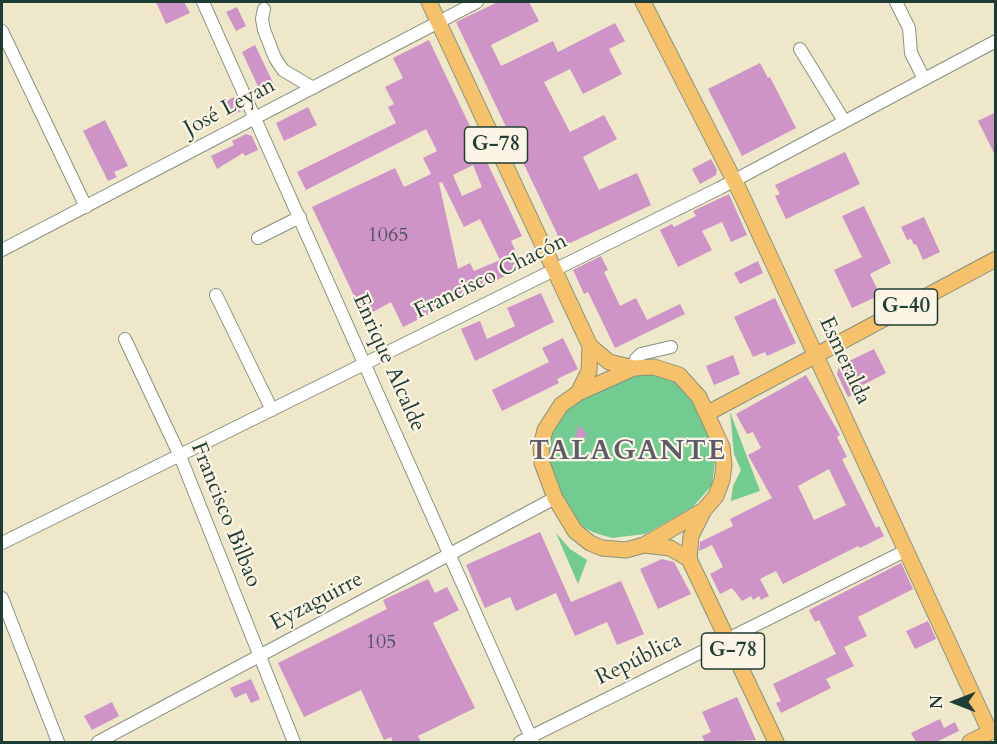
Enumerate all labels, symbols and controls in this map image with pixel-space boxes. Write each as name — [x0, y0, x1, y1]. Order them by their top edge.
street label: José Leyan — [180, 73, 280, 143]
road number: G-78 — [464, 127, 528, 163]
house number: 1065 — [368, 224, 408, 248]
street label: Francisco Chacón — [410, 229, 572, 325]
road number: G-40 — [874, 289, 938, 325]
street label: Enrique Alcalde — [346, 290, 430, 436]
street label: Esmeralda — [812, 313, 876, 409]
district label: TALAGANTE — [529, 436, 727, 470]
street label: Francisco Bilbao — [184, 439, 266, 591]
street label: Eyzaguirre — [266, 567, 368, 637]
street label: República — [592, 628, 686, 692]
house number: 105 — [366, 631, 396, 655]
road number: G-78 — [702, 633, 764, 669]
north arrow — [925, 672, 985, 732]
text: N — [926, 695, 948, 709]

